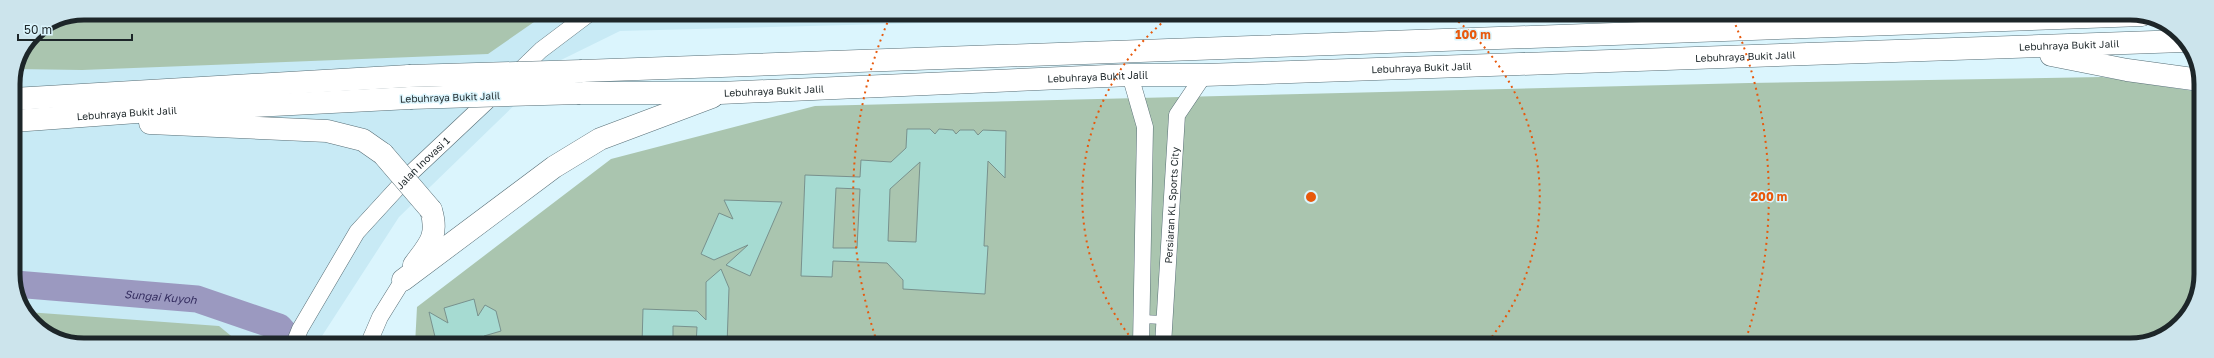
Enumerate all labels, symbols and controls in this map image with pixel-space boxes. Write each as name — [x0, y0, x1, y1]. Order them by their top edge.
scale bar — [18, 16, 132, 42]
text: 50 m — [24, 22, 52, 37]
text: 100 m — [1455, 27, 1491, 42]
street label: Lebuhraya Bukit Jalil — [2019, 37, 2119, 53]
street label: Lebuhraya Bukit Jalil — [1695, 48, 1796, 64]
street label: Lebuhraya Bukit Jalil — [1371, 60, 1472, 75]
street label: Lebuhraya Bukit Jalil — [1047, 69, 1148, 85]
street label: Lebuhraya Bukit Jalil — [724, 82, 824, 99]
street label: Lebuhraya Bukit Jalil — [400, 89, 500, 105]
street label: Lebuhraya Bukit Jalil — [76, 104, 177, 122]
street label: Jalan Inovasi 1 — [393, 134, 452, 192]
street label: Persiaran KL Sports City — [1162, 146, 1181, 264]
text: 200 m — [1751, 189, 1787, 204]
centre of rings — [1304, 190, 1318, 204]
water label: Sungai Kuyoh — [124, 287, 198, 306]

